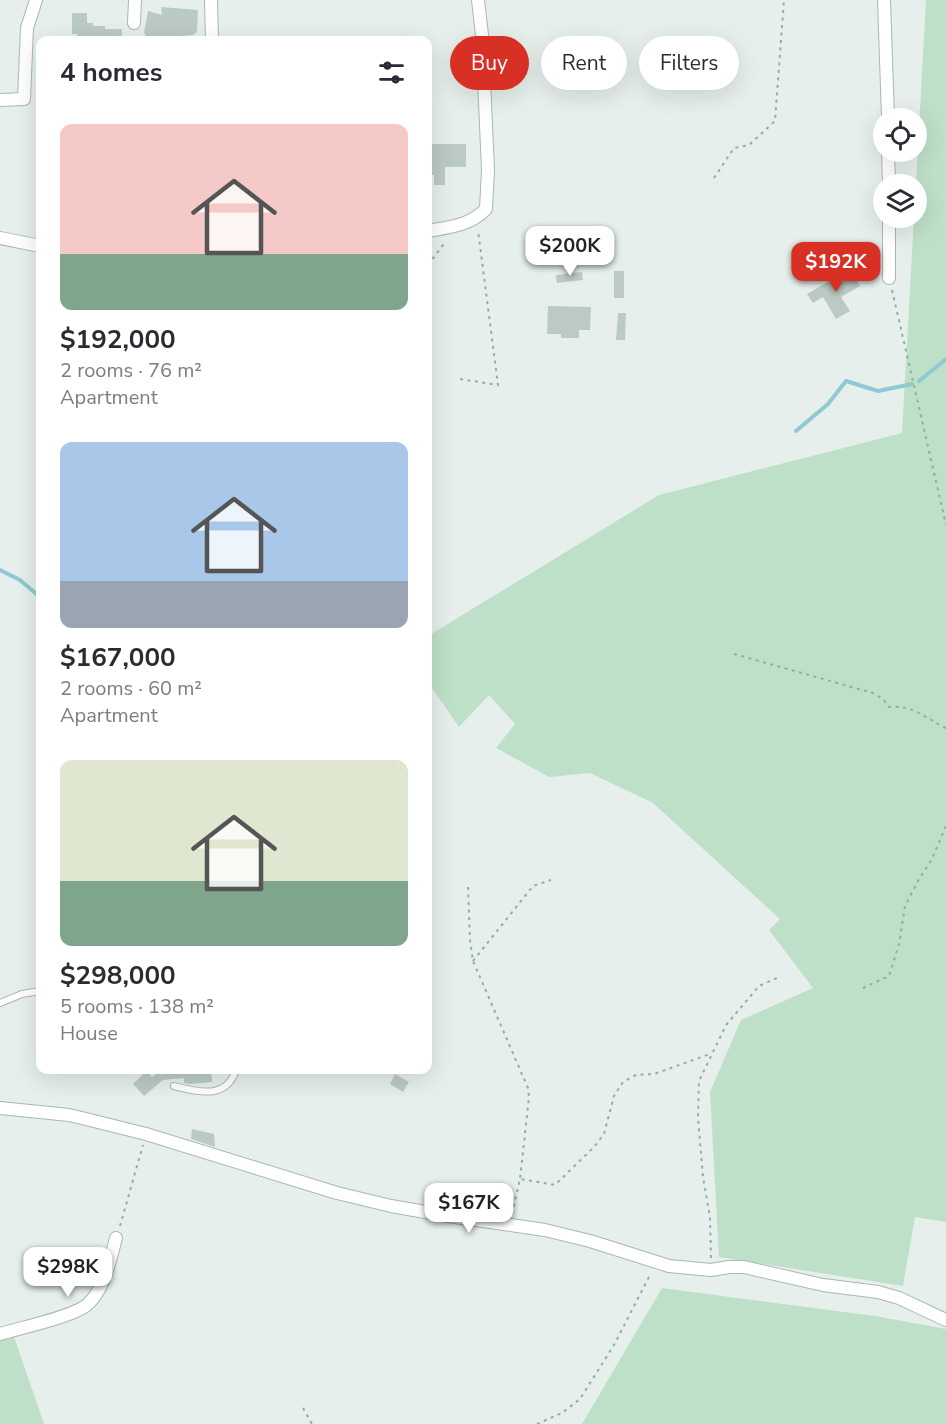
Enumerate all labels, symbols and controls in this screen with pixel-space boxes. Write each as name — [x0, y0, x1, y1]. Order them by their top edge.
chip: Buy — [450, 36, 529, 90]
chip: Rent — [541, 36, 627, 90]
chip: Filters — [639, 36, 739, 90]
text: 4 homes — [60, 55, 162, 90]
icon: filters — [375, 56, 408, 89]
map controls — [873, 108, 927, 228]
button: locate — [873, 108, 927, 162]
icon: home — [180, 163, 288, 271]
button: layers — [873, 174, 927, 228]
pin: $200K — [528, 226, 612, 277]
text: $200K — [539, 232, 601, 259]
pin: $192K — [794, 242, 878, 293]
text: $192K — [805, 248, 867, 275]
text: $192,000 — [60, 322, 176, 357]
text: 2 rooms · 76 m² — [60, 357, 202, 384]
text: Apartment — [60, 384, 158, 411]
icon: home — [180, 481, 288, 589]
text: $167,000 — [60, 640, 176, 675]
text: 2 rooms · 60 m² — [60, 675, 202, 702]
text: Apartment — [60, 702, 158, 729]
icon: home — [180, 799, 288, 907]
text: $298,000 — [60, 958, 176, 993]
text: 5 rooms · 138 m² — [60, 993, 214, 1020]
text: House — [60, 1020, 118, 1047]
pin: $167K — [427, 1183, 511, 1234]
text: $167K — [438, 1189, 500, 1216]
pin: $298K — [26, 1247, 110, 1298]
text: $298K — [37, 1253, 99, 1280]

